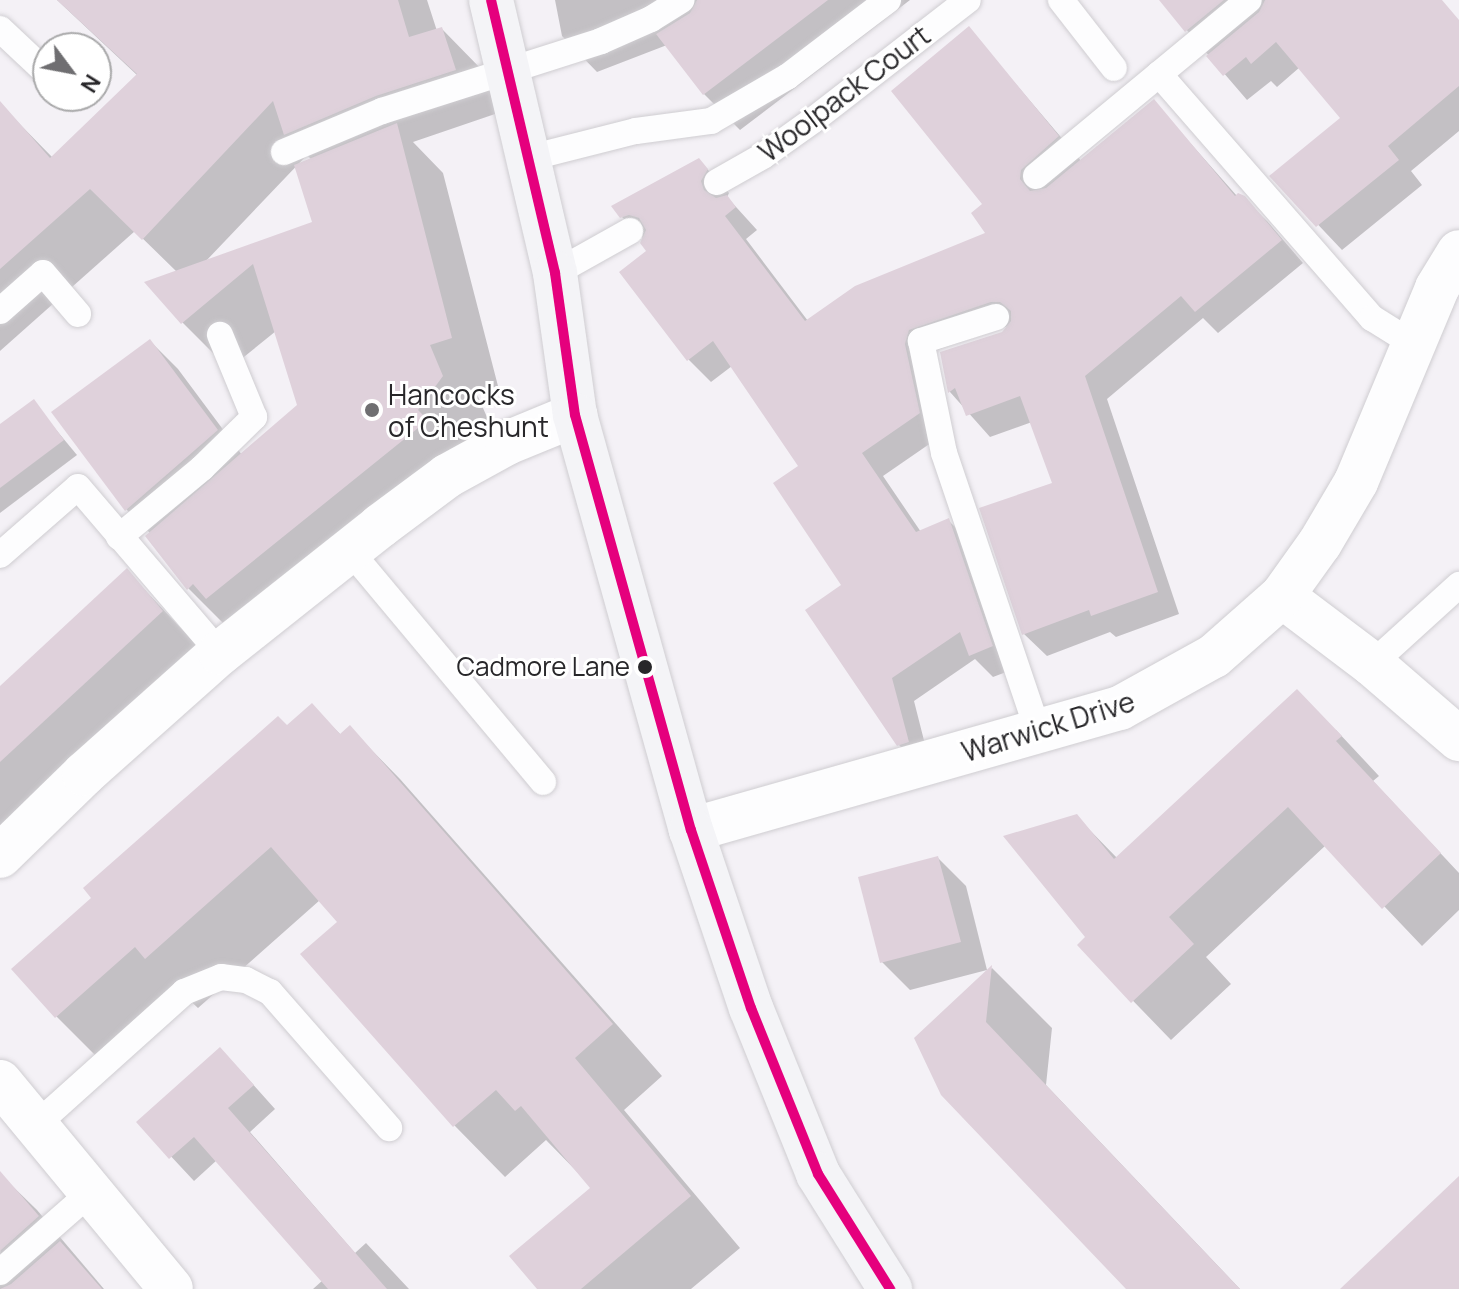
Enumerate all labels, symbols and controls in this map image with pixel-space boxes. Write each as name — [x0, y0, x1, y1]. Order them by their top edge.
street label: Woolpack Court — [752, 18, 936, 168]
north arrow — [32, 32, 112, 112]
text: N — [74, 69, 108, 98]
place label: Hancocks of Cheshunt — [388, 377, 549, 443]
marker: Hancocks of Cheshunt — [363, 401, 381, 419]
place label: Cadmore Lane — [456, 651, 630, 683]
marker: Cadmore Lane — [637, 659, 653, 675]
street label: Warwick Drive — [957, 684, 1139, 768]

